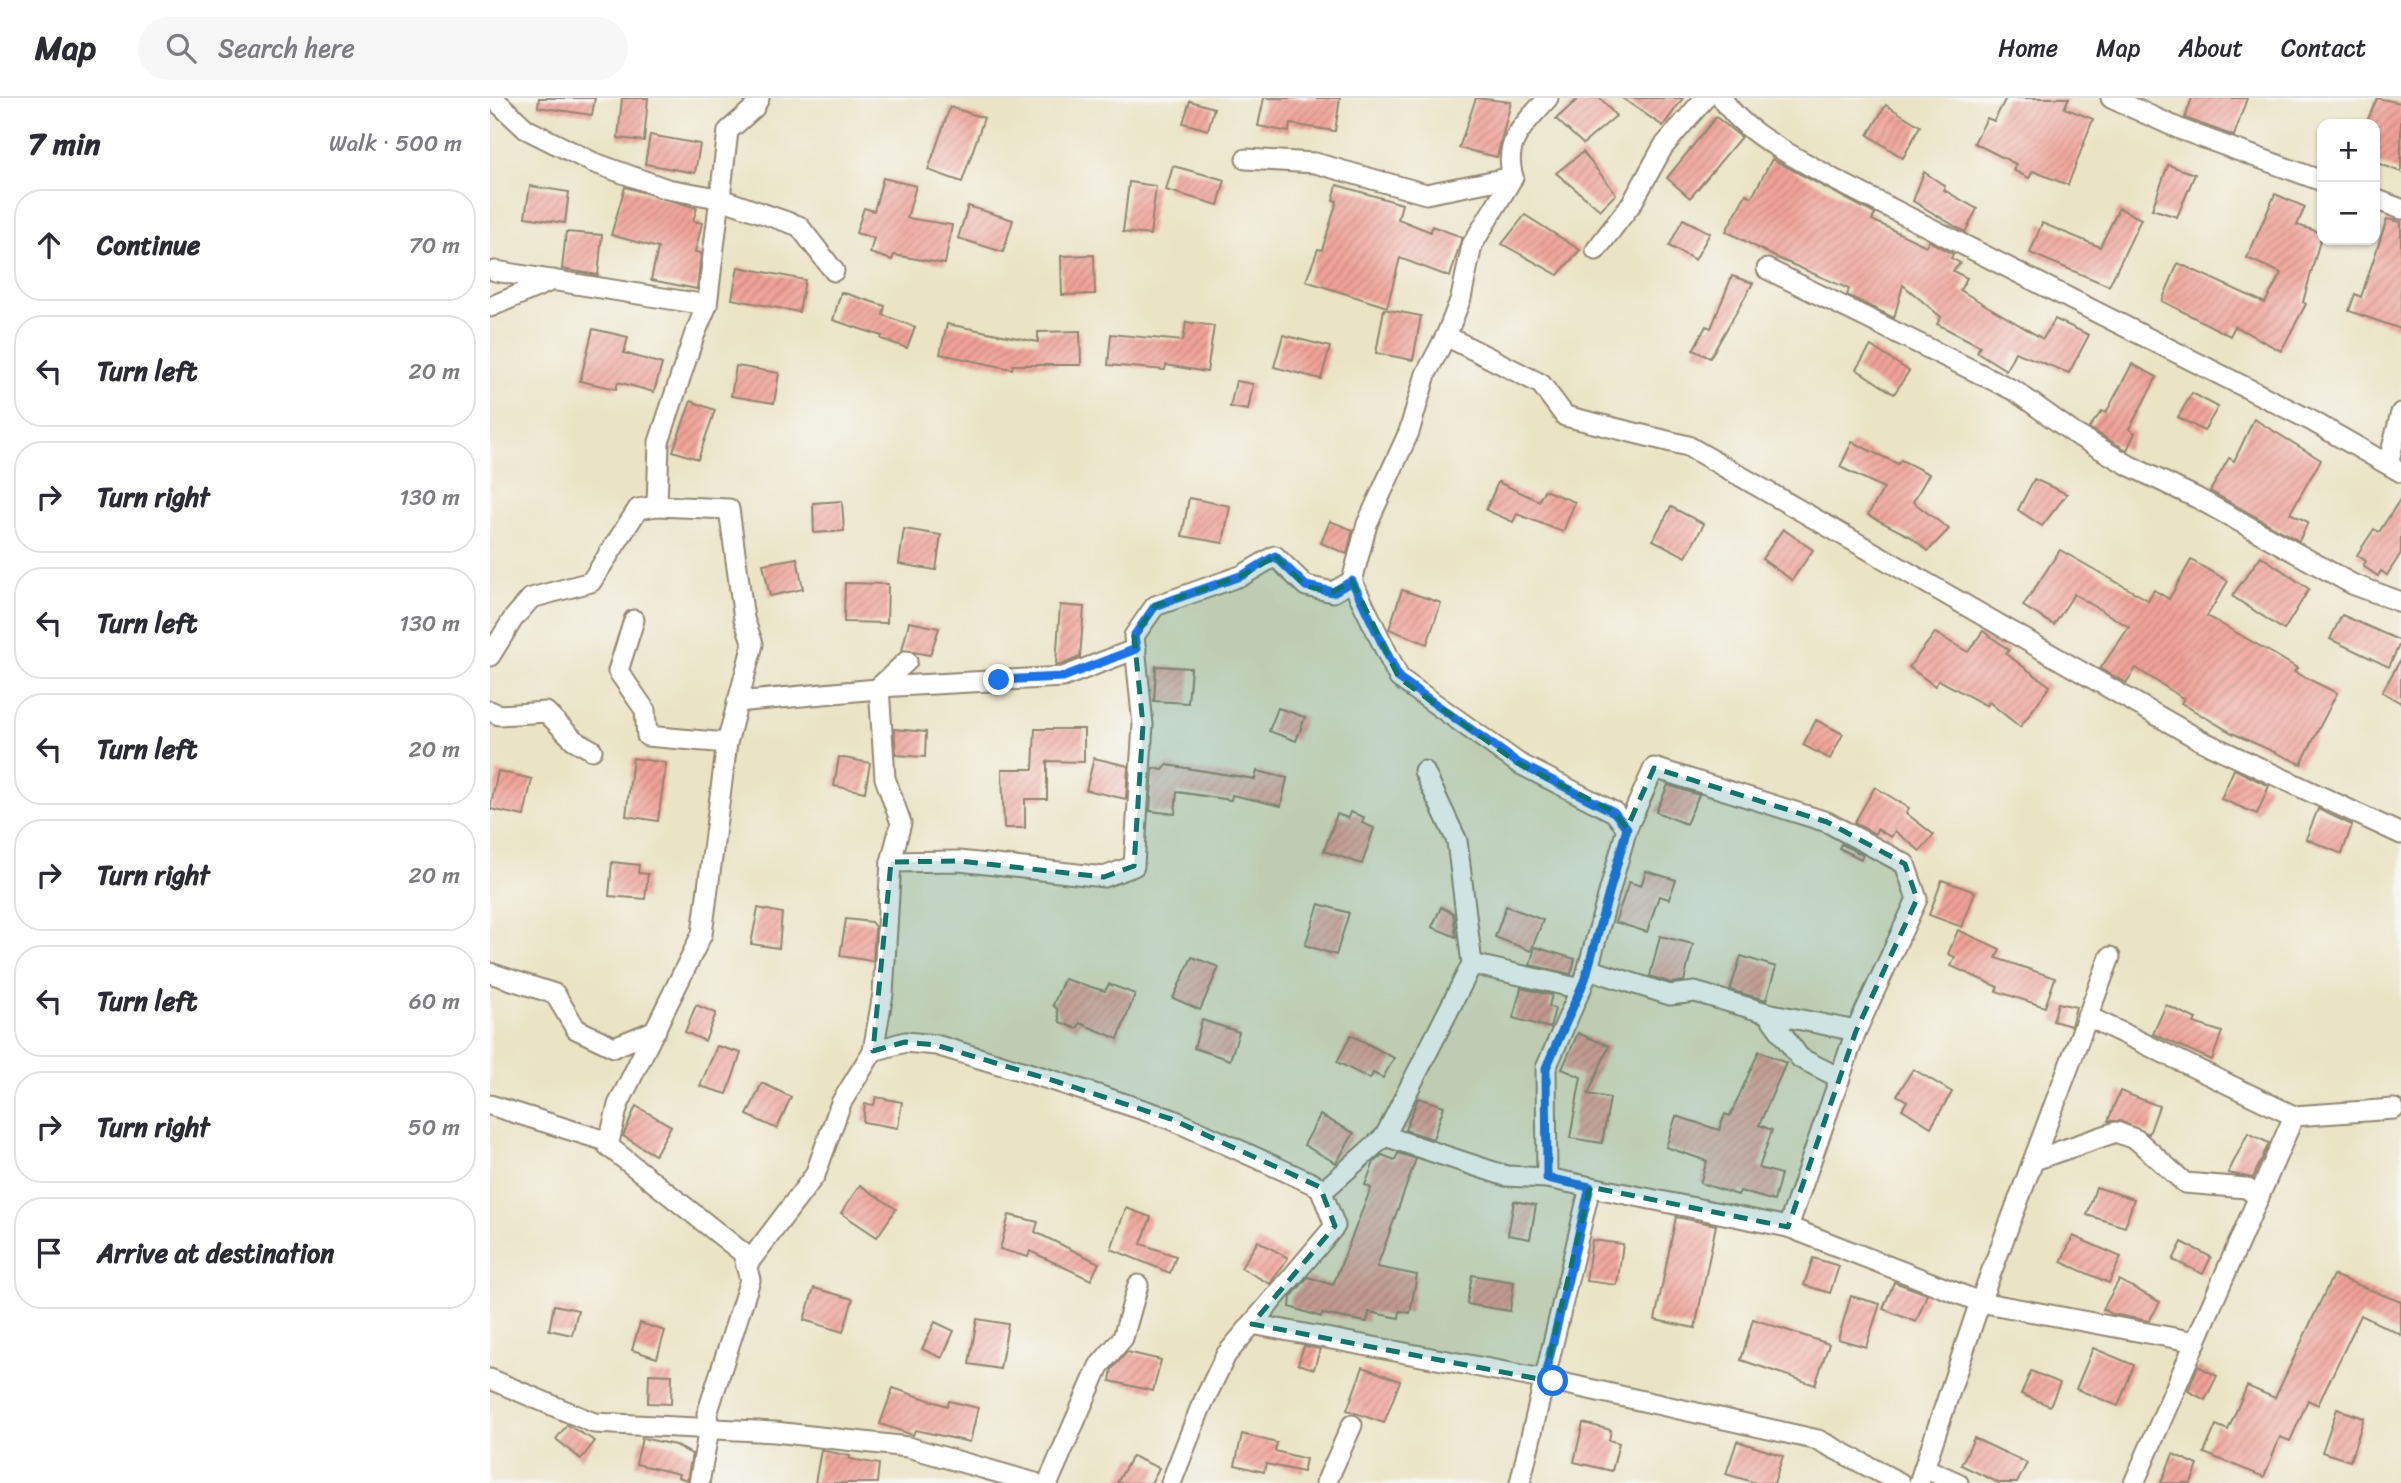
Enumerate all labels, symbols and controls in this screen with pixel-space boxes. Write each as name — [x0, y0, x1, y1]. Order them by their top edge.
search box — [138, 17, 628, 80]
text: Map — [35, 19, 96, 77]
text: Search here — [218, 25, 355, 71]
text: Home — [1998, 27, 2058, 69]
text: Map — [2096, 27, 2140, 69]
text: About — [2178, 27, 2243, 69]
text: Contact — [2281, 27, 2366, 69]
icon: search — [162, 29, 200, 67]
text: 7 min — [28, 117, 100, 171]
map controls — [2317, 119, 2380, 245]
button: + — [2317, 119, 2380, 182]
text: Walk · 500 m — [329, 123, 462, 164]
button: − — [2317, 182, 2380, 245]
text: Continue — [97, 222, 200, 268]
text: 70 m — [409, 225, 460, 266]
icon: ahead — [30, 226, 68, 264]
text: Turn left — [97, 348, 197, 394]
text: 20 m — [409, 351, 460, 392]
icon: left — [30, 352, 68, 390]
text: Turn right — [97, 474, 210, 520]
text: 130 m — [399, 477, 460, 518]
icon: right — [30, 478, 68, 516]
text: Turn left — [97, 600, 197, 646]
text: 130 m — [399, 603, 460, 644]
icon: left — [30, 604, 68, 642]
route end — [983, 664, 1014, 695]
text: Turn left — [97, 726, 197, 772]
text: 20 m — [409, 729, 460, 770]
icon: left — [30, 730, 68, 768]
text: Turn right — [97, 852, 210, 898]
text: 20 m — [409, 855, 460, 896]
icon: right — [30, 856, 68, 894]
text: Turn left — [97, 978, 197, 1024]
text: 60 m — [409, 981, 460, 1022]
icon: left — [30, 982, 68, 1020]
text: Turn right — [97, 1104, 210, 1150]
text: 50 m — [408, 1107, 460, 1148]
icon: right — [30, 1108, 68, 1146]
text: Arrive at destination — [97, 1230, 334, 1276]
icon: arrive — [30, 1234, 68, 1272]
route start — [1537, 1365, 1568, 1396]

